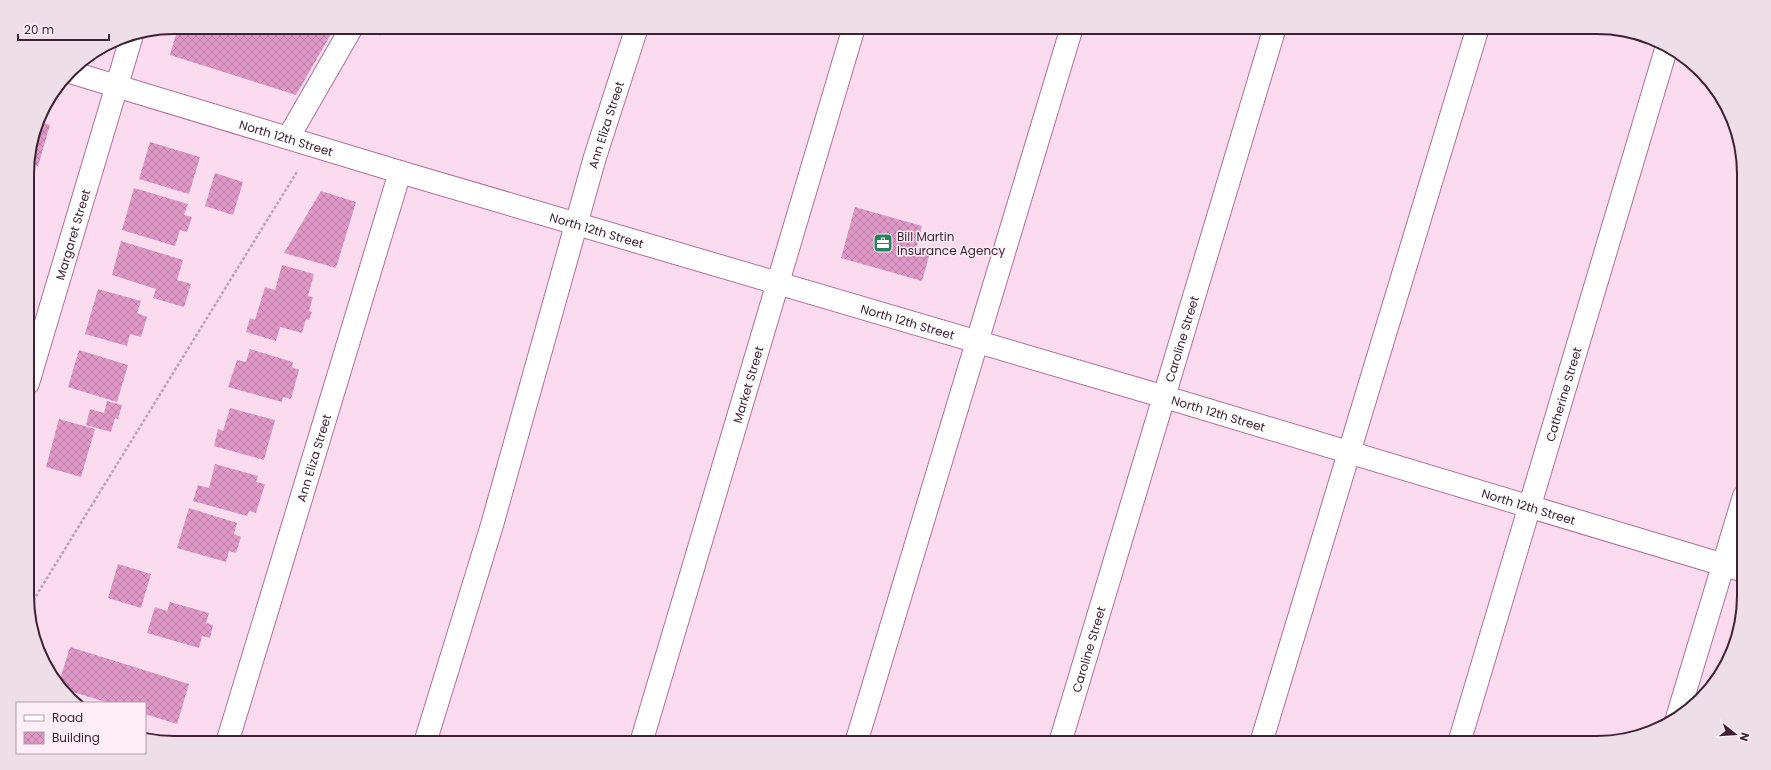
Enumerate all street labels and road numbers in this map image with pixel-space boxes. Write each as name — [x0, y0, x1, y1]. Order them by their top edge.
street label: Ann Eliza Street — [584, 79, 627, 170]
street label: North 12th Street — [237, 115, 335, 160]
street label: Margaret Street — [51, 187, 94, 282]
street label: North 12th Street — [548, 208, 646, 252]
street label: Caroline Street — [1160, 294, 1202, 384]
street label: North 12th Street — [859, 299, 957, 343]
street label: Market Street — [728, 344, 767, 425]
street label: Catherine Street — [1541, 345, 1585, 444]
street label: North 12th Street — [1169, 391, 1267, 435]
street label: Ann Eliza Street — [292, 412, 335, 504]
street label: North 12th Street — [1480, 484, 1578, 528]
street label: Caroline Street — [1067, 604, 1109, 694]

